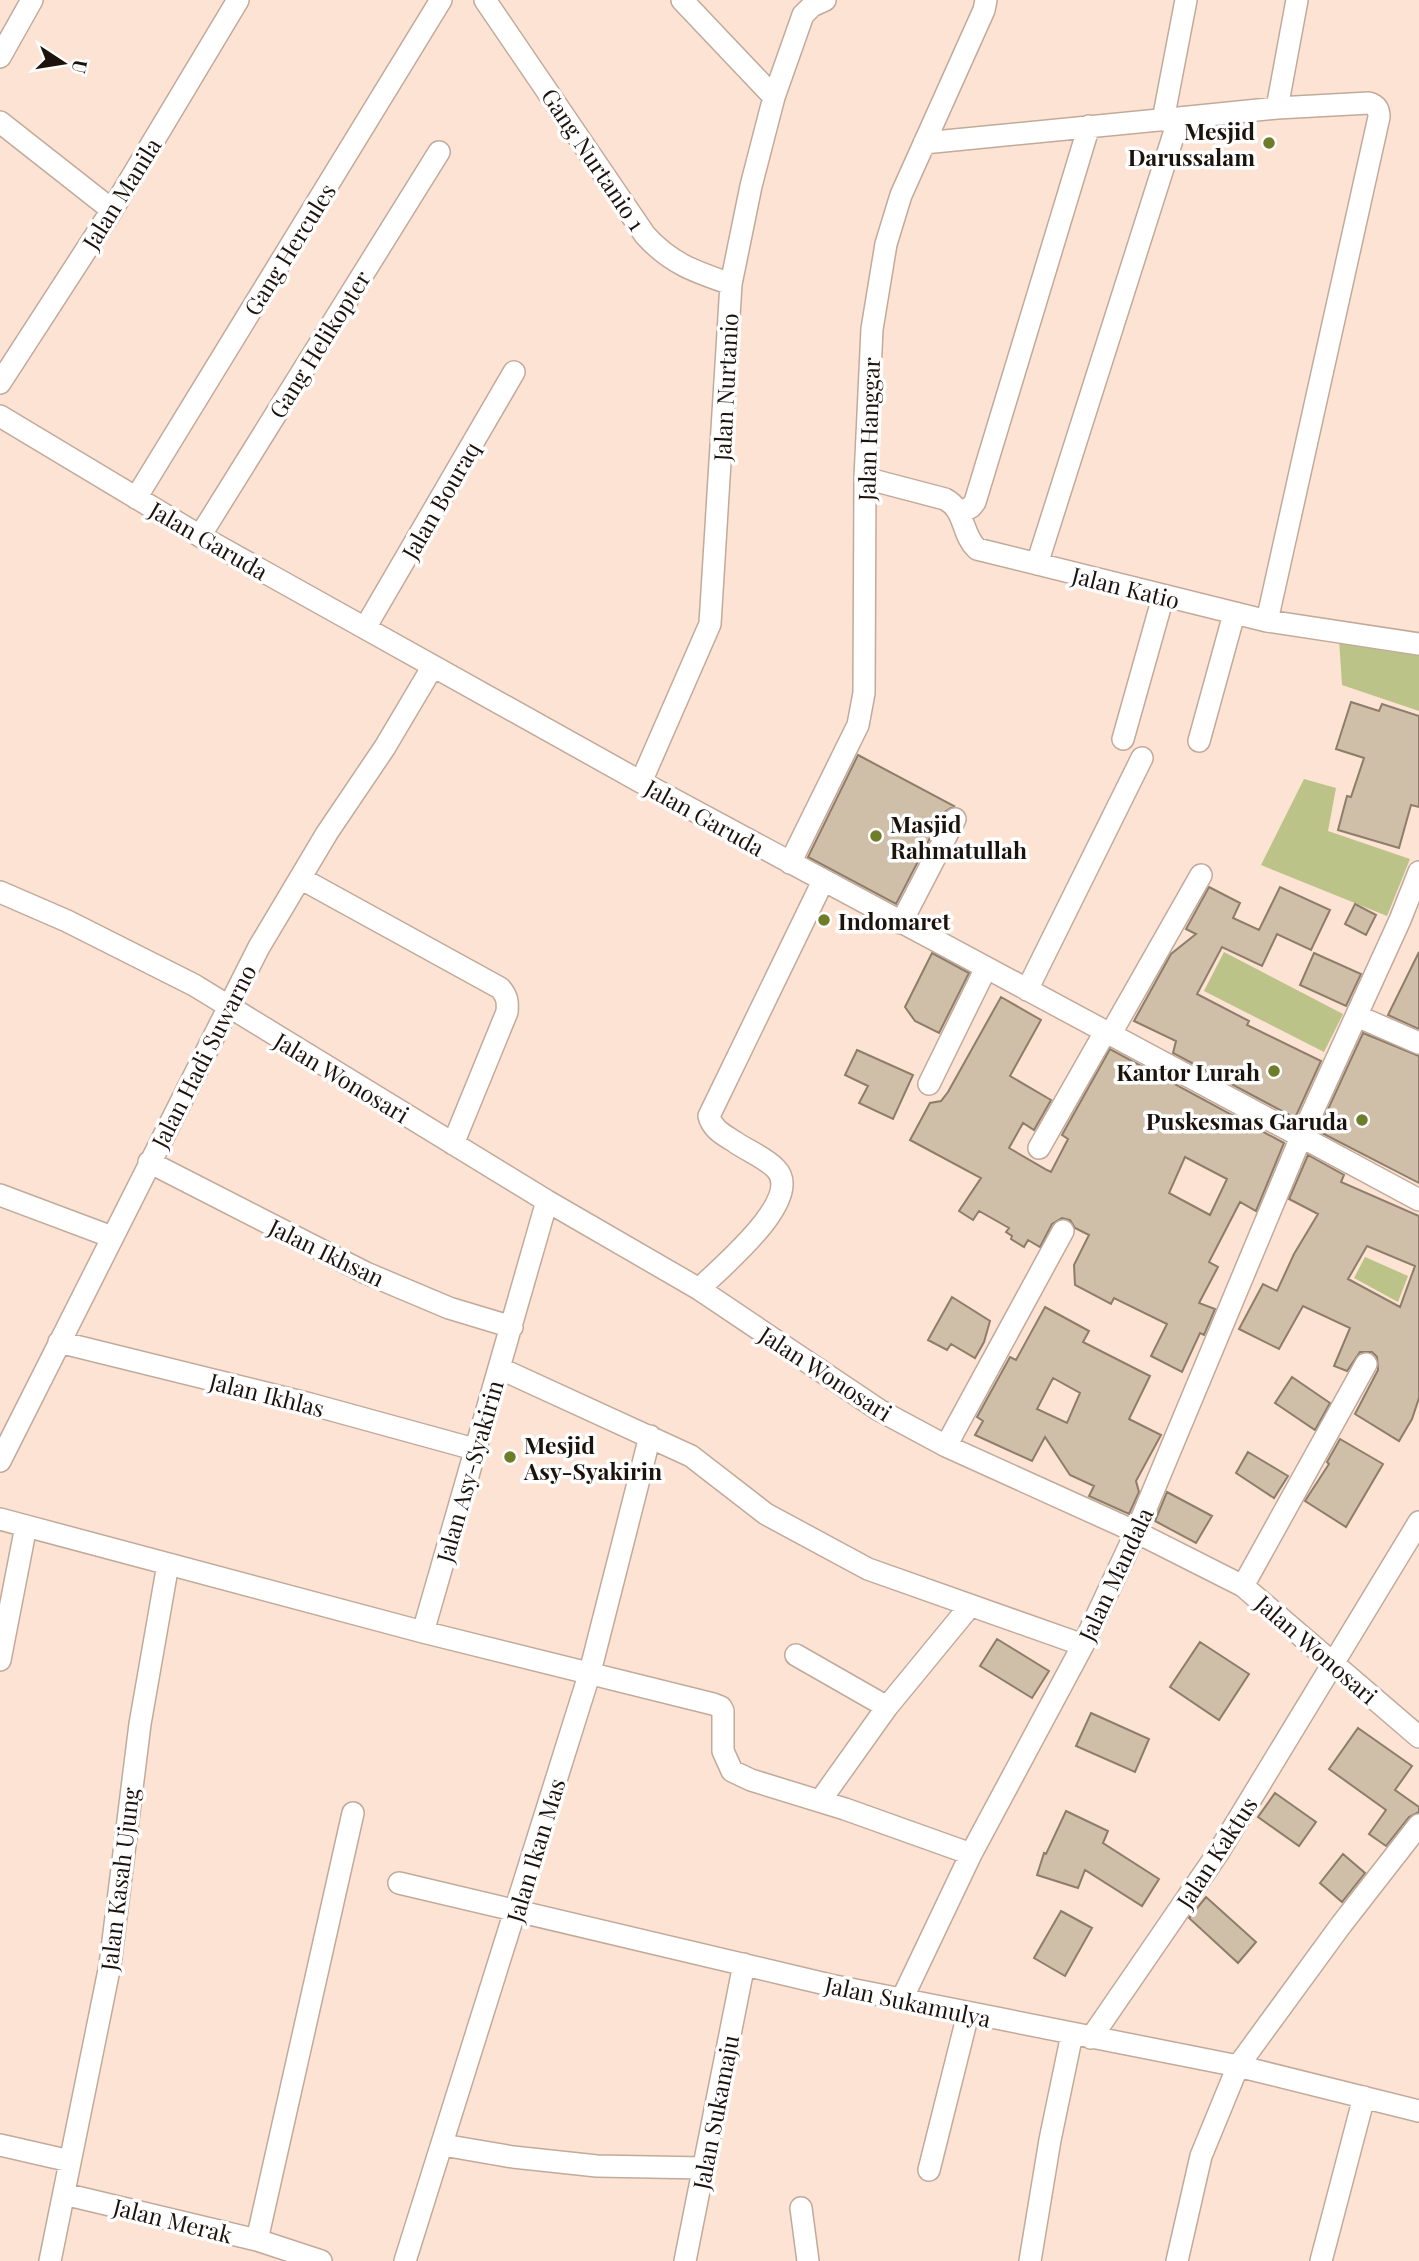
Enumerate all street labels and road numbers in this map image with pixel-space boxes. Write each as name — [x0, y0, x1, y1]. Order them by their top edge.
street label: Gang Nurtanio 1 — [535, 82, 653, 237]
street label: Jalan Manila — [74, 131, 168, 255]
street label: Gang Hercules — [236, 177, 342, 321]
street label: Gang Helikopter — [261, 264, 377, 424]
street label: Jalan Nurtanio — [706, 312, 744, 463]
street label: Jalan Hanggar — [850, 357, 886, 502]
street label: Jalan Bouraq — [393, 436, 486, 565]
street label: Jalan Garuda — [143, 493, 274, 587]
street label: Jalan Katio — [1068, 558, 1183, 615]
street label: Jalan Garuda — [639, 771, 771, 863]
street label: Jalan Hadi Suwarno — [143, 959, 263, 1154]
street label: Jalan Wonosari — [268, 1024, 415, 1130]
street label: Jalan Ikhsan — [263, 1210, 390, 1293]
street label: Jalan Wonosari — [753, 1318, 898, 1428]
street label: Jalan Ikhlas — [205, 1365, 328, 1423]
street label: Jalan Asy-Syakirin — [428, 1376, 510, 1567]
street label: Jalan Mandala — [1070, 1502, 1160, 1647]
street label: Jalan Wonosari — [1249, 1587, 1385, 1711]
street label: Jalan Ikan Mas — [498, 1774, 572, 1927]
street label: Jalan Kasah Ujung — [92, 1786, 146, 1973]
street label: Jalan Kaktus — [1168, 1790, 1264, 1914]
street label: Jalan Sukamulya — [821, 1968, 994, 2034]
street label: Jalan Sukamaju — [685, 2032, 745, 2193]
street label: Jalan Merak — [109, 2190, 236, 2250]

